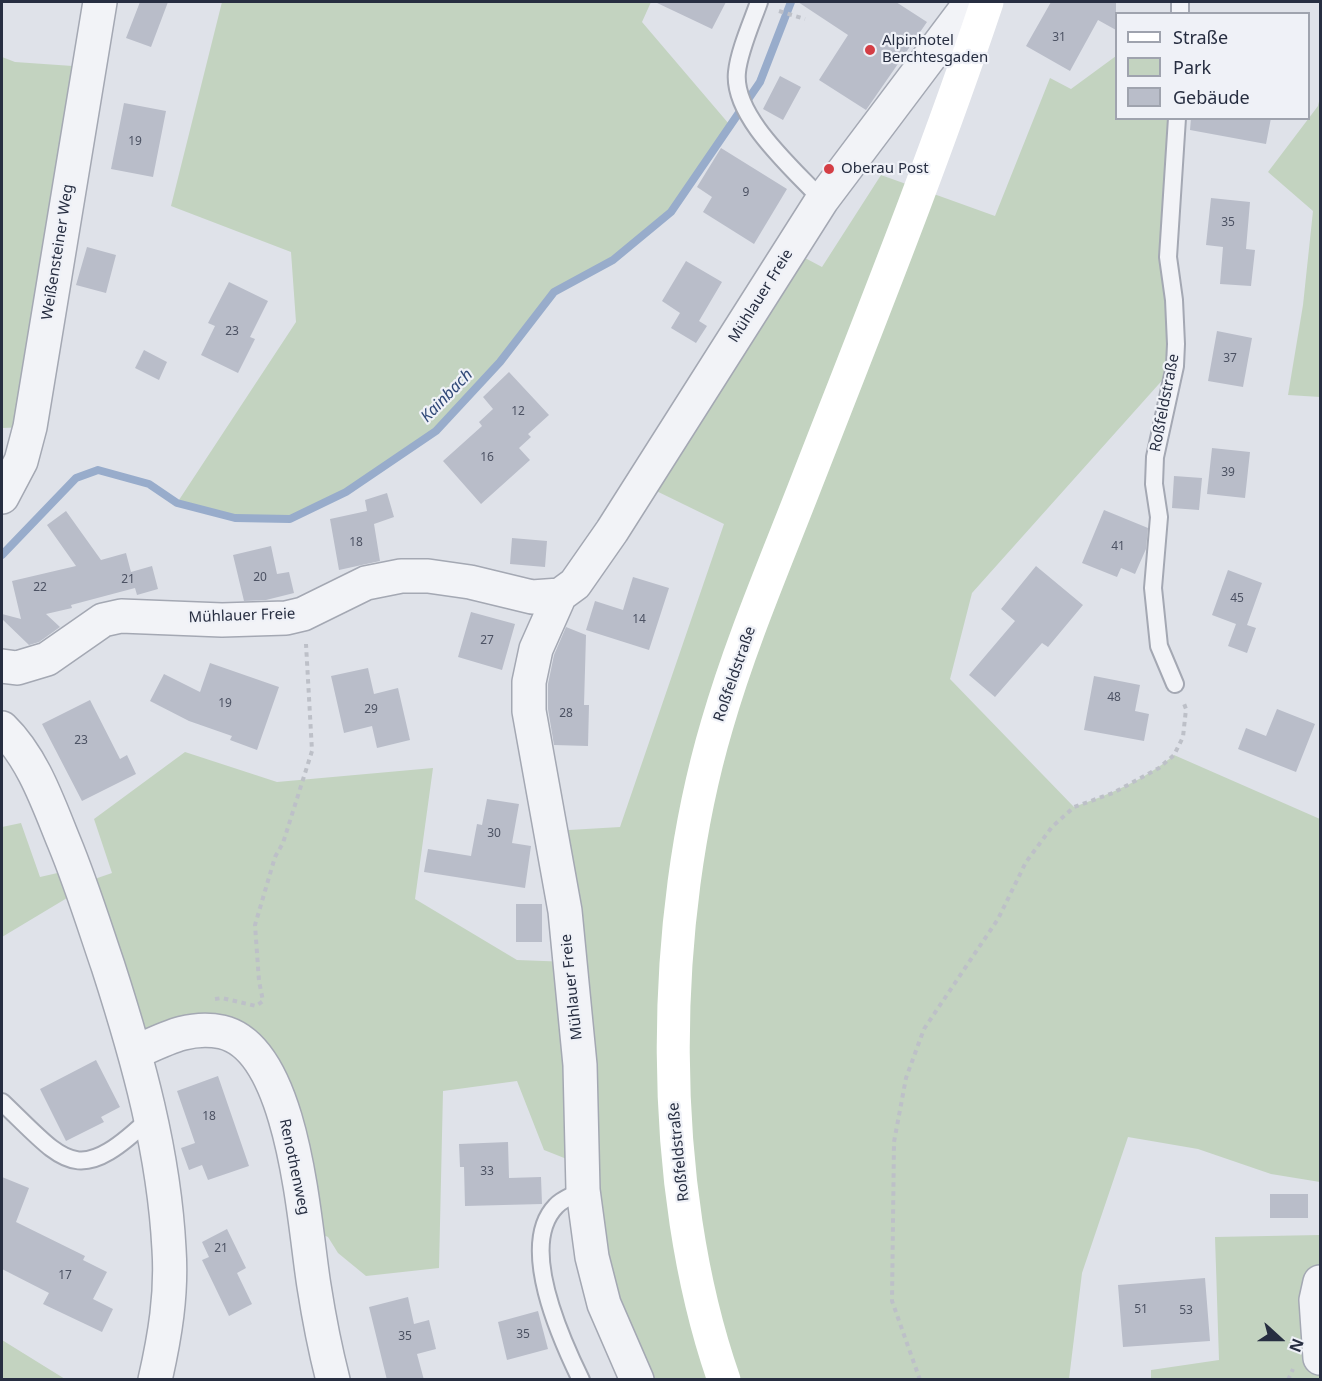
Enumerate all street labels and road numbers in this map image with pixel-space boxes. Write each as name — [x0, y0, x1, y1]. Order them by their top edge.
street label: Weißensteiner Weg — [38, 183, 78, 321]
street label: Mühlauer Freie — [725, 246, 797, 346]
street label: Roßfeldstraße — [1147, 352, 1183, 454]
street label: Mühlauer Freie — [188, 605, 296, 627]
street label: Roßfeldstraße — [710, 624, 760, 724]
street label: Mühlauer Freie — [557, 933, 587, 1041]
street label: Roßfeldstraße — [665, 1102, 693, 1202]
street label: Renothenweg — [275, 1117, 313, 1217]

